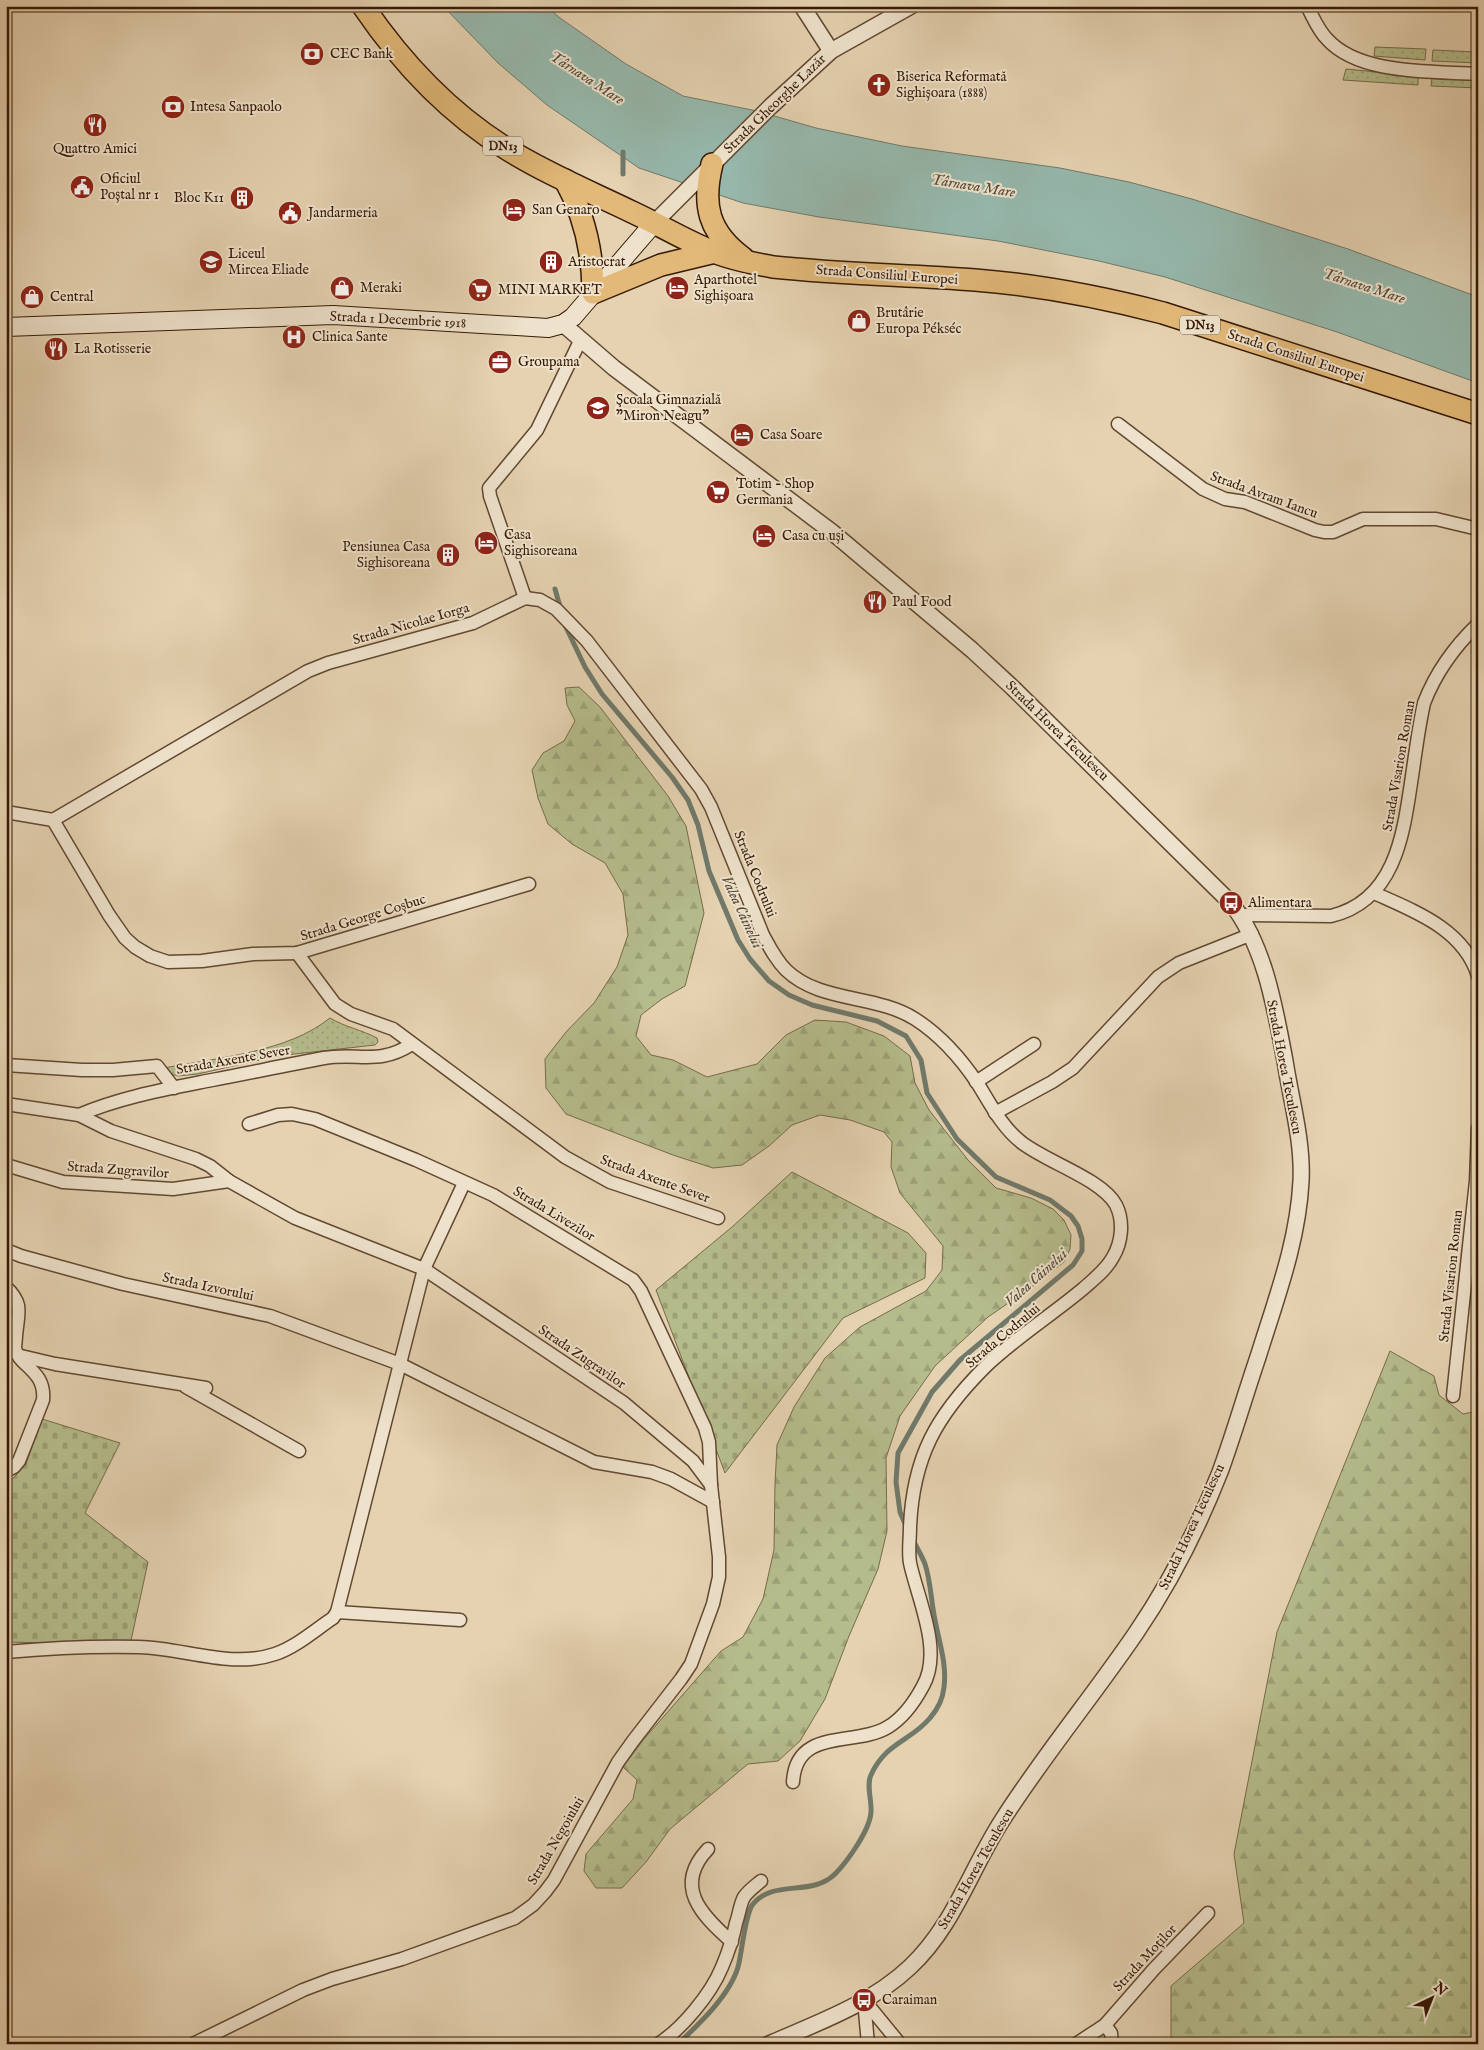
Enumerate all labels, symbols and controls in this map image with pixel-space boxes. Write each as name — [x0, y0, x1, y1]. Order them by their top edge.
bank icon: CEC Bank — [299, 41, 325, 67]
place label: CEC Bank — [330, 45, 394, 63]
water label: Târnava Mare — [546, 47, 628, 109]
street label: Strada Gheorghe Lazăr — [720, 50, 830, 158]
place label: Biserica Reformată Sighișoara (1888) — [896, 68, 1008, 102]
church icon: Biserica Reformată Sighișoara (1888) — [866, 72, 892, 98]
bank icon: Intesa Sanpaolo — [160, 94, 186, 120]
place label: Intesa Sanpaolo — [190, 98, 282, 116]
restaurant icon: Quattro Amici — [82, 112, 108, 138]
road number: DN13 — [483, 136, 523, 156]
place label: Quattro Amici — [53, 140, 137, 158]
place label: Oficiul Poștal nr 1 — [100, 170, 159, 204]
water label: Târnava Mare — [929, 170, 1017, 202]
public building icon: Oficiul Poștal nr 1 — [69, 174, 95, 200]
building icon: Bloc K11 — [229, 185, 255, 211]
place label: Bloc K11 — [174, 189, 224, 207]
hotel icon: San Genaro — [501, 197, 527, 223]
public building icon: Jandarmeria — [277, 200, 303, 226]
place label: San Genaro — [532, 201, 600, 219]
place label: Jandarmeria — [306, 204, 379, 222]
place label: Liceul Mircea Eliade — [228, 245, 309, 279]
school or university icon: Liceul Mircea Eliade — [198, 249, 224, 275]
building icon: Aristocrat — [538, 249, 564, 275]
place label: Aristocrat — [567, 253, 626, 271]
street label: Strada Consiliul Europei — [815, 261, 959, 289]
water label: Târnava Mare — [1321, 264, 1407, 308]
place label: Aparthotel Sighișoara — [693, 271, 757, 305]
shop icon: Meraki — [329, 275, 355, 301]
hotel icon: Aparthotel Sighișoara — [664, 275, 690, 301]
supermarket icon: MINI MARKET — [467, 277, 493, 303]
place label: Meraki — [360, 279, 402, 297]
place label: MINI MARKET — [498, 281, 602, 299]
shop icon: Central — [19, 284, 45, 310]
place label: Central — [50, 288, 94, 306]
place label: Brutârie Europa Pékséc — [876, 304, 962, 338]
street label: Strada 1 Decembrie 1918 — [329, 307, 467, 333]
shop icon: Brutârie Europa Pékséc — [846, 308, 872, 334]
road number: DN13 — [1180, 316, 1220, 334]
hospital icon: Clinica Sante — [281, 324, 307, 350]
street label: Strada Consiliul Europei — [1225, 325, 1367, 387]
place label: Clinica Sante — [312, 328, 388, 346]
restaurant icon: La Rotisserie — [43, 336, 69, 362]
place label: La Rotisserie — [74, 340, 152, 358]
office icon: Groupama — [487, 349, 513, 375]
place label: Groupama — [518, 353, 580, 371]
place label: Şcoala Gimnazială "Miron Neagu" — [616, 391, 722, 425]
school or university icon: Şcoala Gimnazială "Miron Neagu" — [585, 395, 611, 421]
hotel icon: Casa Soare — [729, 422, 755, 448]
place label: Casa Soare — [760, 426, 823, 444]
street label: Strada Avram Iancu — [1208, 467, 1320, 523]
place label: Totim - Shop Germania — [736, 475, 815, 509]
supermarket icon: Totim - Shop Germania — [705, 479, 731, 505]
hotel icon: Casa cu uși — [751, 523, 777, 549]
place label: Casa Sighisoreana — [504, 526, 578, 560]
place label: Casa cu uși — [782, 527, 845, 545]
hotel icon: Casa Sighisoreana — [473, 530, 499, 556]
place label: Pensiunea Casa Sighisoreana — [342, 538, 431, 572]
building icon: Pensiunea Casa Sighisoreana — [435, 542, 461, 568]
restaurant icon: Paul Food — [862, 589, 888, 615]
place label: Paul Food — [892, 593, 952, 611]
street label: Strada Nicolae Iorga — [351, 598, 472, 649]
street label: Strada Horea Teculescu — [1002, 677, 1112, 785]
street label: Strada Visarion Roman — [1379, 698, 1419, 833]
street label: Strada Codrului — [729, 828, 781, 920]
water label: Valea Câinelui — [717, 873, 768, 953]
street label: Strada George Coșbuc — [298, 890, 428, 946]
bus stop icon: Alimentara — [1218, 890, 1244, 916]
place label: Alimentara — [1247, 894, 1313, 912]
street label: Strada Horea Teculescu — [1262, 998, 1306, 1136]
street label: Strada Axente Sever — [175, 1041, 291, 1079]
street label: Strada Axente Sever — [598, 1151, 712, 1207]
street label: Strada Zugravilor — [67, 1157, 169, 1183]
street label: Strada Livezilor — [510, 1182, 598, 1246]
street label: Strada Visarion Roman — [1435, 1208, 1467, 1343]
water label: Valea Câinelui — [1001, 1244, 1073, 1311]
street label: Strada Izvorului — [161, 1269, 256, 1306]
street label: Strada Codrului — [962, 1299, 1044, 1372]
street label: Strada Zugravilor — [535, 1321, 629, 1393]
street label: Strada Horea Teculescu — [1155, 1461, 1229, 1593]
street label: Strada Negoiului — [524, 1794, 589, 1888]
street label: Strada Horea Teculescu — [934, 1805, 1018, 1933]
street label: Strada Moților — [1109, 1921, 1181, 1995]
north arrow — [1406, 1972, 1456, 2022]
text: N — [1429, 1978, 1451, 2000]
bus stop icon: Caraiman — [851, 1987, 877, 2013]
place label: Caraiman — [882, 1991, 938, 2009]

